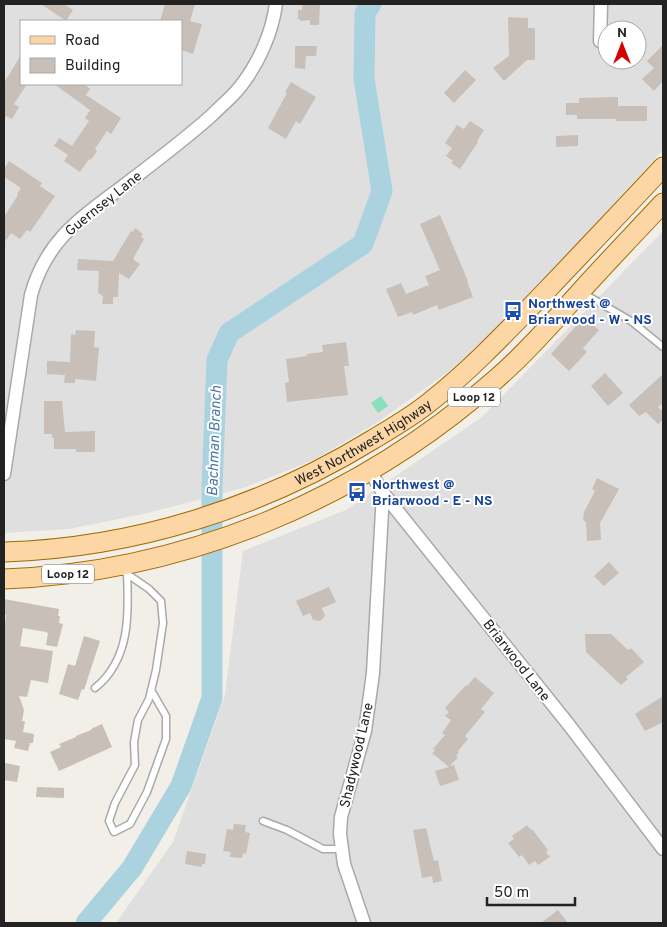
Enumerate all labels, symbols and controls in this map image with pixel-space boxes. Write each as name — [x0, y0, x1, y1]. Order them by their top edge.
legend — [20, 20, 182, 85]
north arrow — [597, 20, 647, 70]
text: N — [617, 25, 627, 42]
text: Road — [65, 32, 100, 51]
text: Building — [65, 57, 120, 76]
street label: Guernsey Lane — [62, 168, 146, 240]
place label: Northwest @ Briarwood - W - NS — [528, 296, 652, 329]
bus stop icon: Northwest @ Briarwood - W - NS — [502, 300, 524, 322]
water label: Bachman Branch — [204, 386, 227, 497]
road number: Loop 12 — [448, 388, 500, 407]
street label: West Northwest Highway — [292, 397, 436, 490]
place label: Northwest @ Briarwood - E - NS — [372, 477, 493, 510]
bus stop icon: Northwest @ Briarwood - E - NS — [346, 481, 368, 503]
road number: Loop 12 — [42, 564, 94, 584]
street label: Briarwood Lane — [479, 617, 553, 705]
street label: Shadywood Lane — [337, 701, 378, 810]
scale bar — [487, 874, 574, 906]
text: 50 m — [494, 884, 529, 903]

